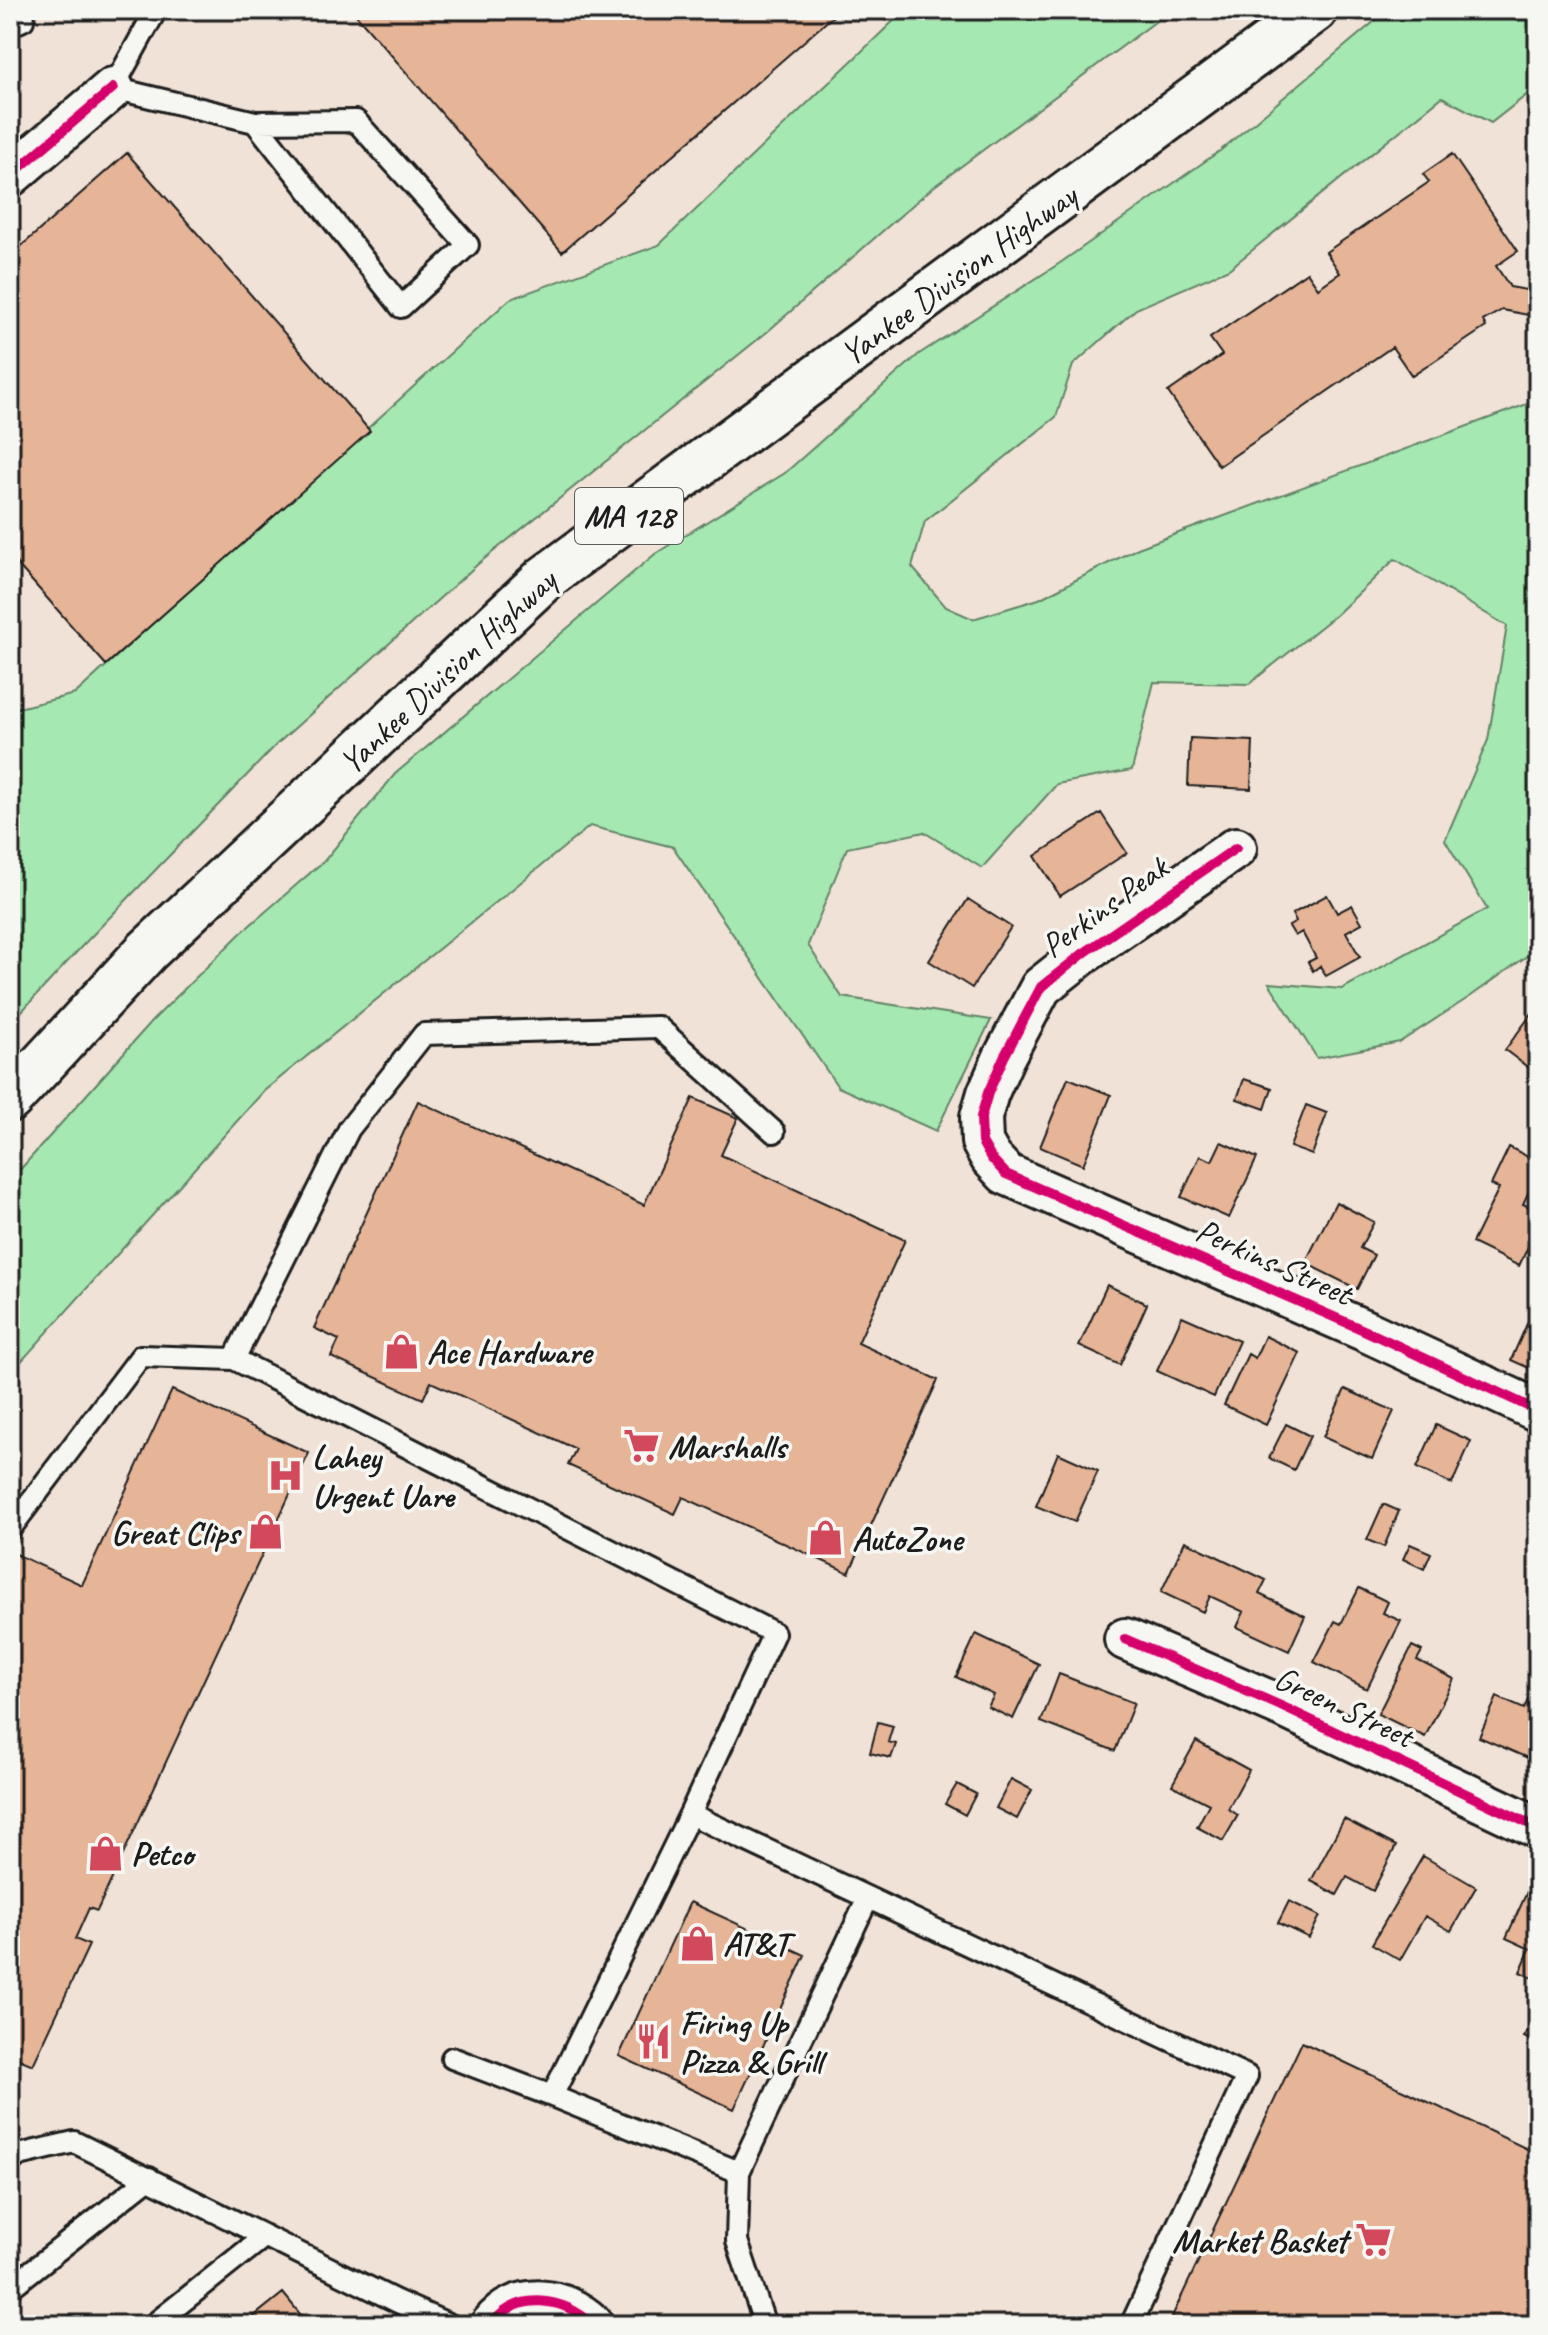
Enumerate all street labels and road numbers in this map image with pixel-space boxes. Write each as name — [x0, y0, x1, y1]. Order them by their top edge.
street label: Yankee Division Highway — [832, 172, 1088, 375]
road number: MA 128 — [575, 488, 683, 544]
street label: Yankee Division Highway — [330, 557, 568, 783]
street label: Perkins Peak — [1032, 844, 1178, 967]
street label: Perkins Street — [1189, 1208, 1362, 1316]
street label: Green Street — [1268, 1656, 1423, 1759]

